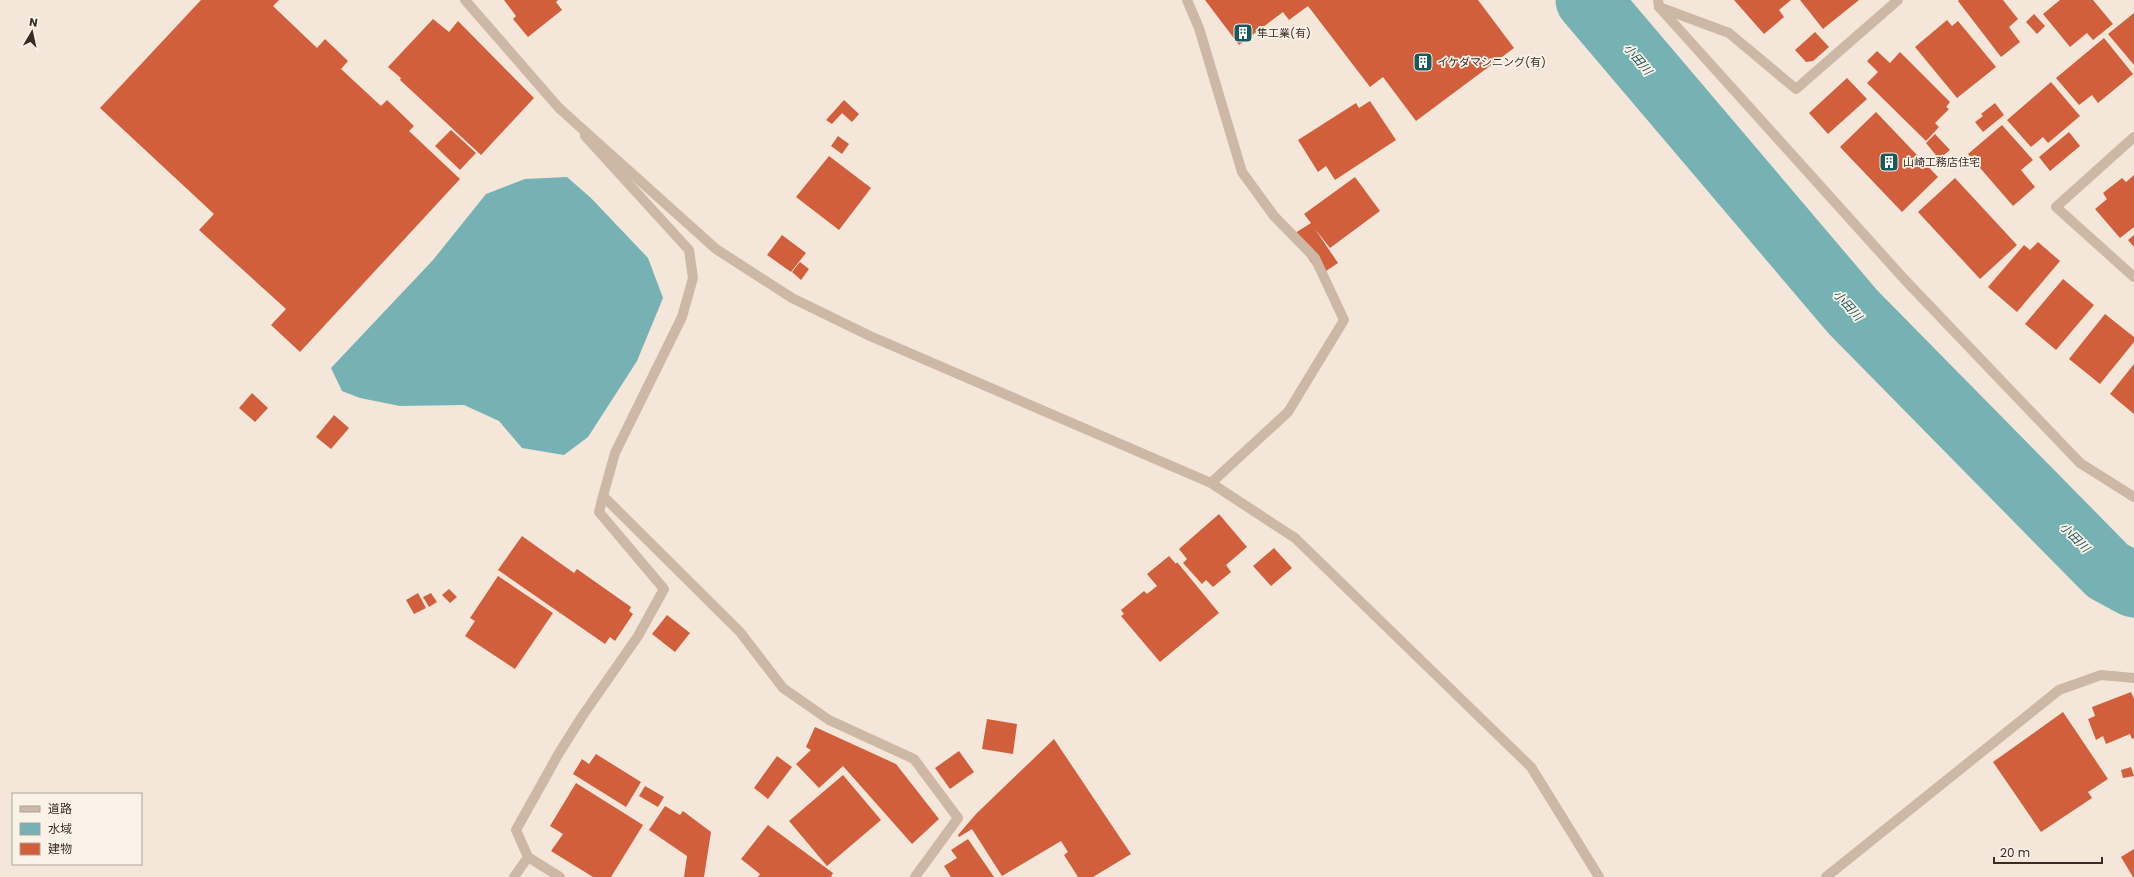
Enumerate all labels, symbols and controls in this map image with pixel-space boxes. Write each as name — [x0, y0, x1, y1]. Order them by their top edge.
north arrow — [12, 12, 52, 52]
text: N — [28, 14, 39, 31]
building icon: 隼工業(有) — [1232, 22, 1254, 44]
place label: 隼工業(有) — [1257, 25, 1311, 41]
water label: 小田川 — [1620, 40, 1657, 80]
building icon: イケダマシニング(有) — [1412, 51, 1434, 73]
place label: イケダマシニング(有) — [1437, 54, 1546, 70]
building icon: 山崎工務店住宅 — [1878, 151, 1900, 173]
place label: 山崎工務店住宅 — [1903, 154, 1980, 170]
water label: 小田川 — [1830, 286, 1868, 326]
water label: 小田川 — [2056, 518, 2095, 557]
legend — [12, 793, 142, 865]
text: 道路 — [48, 800, 72, 817]
text: 水域 — [48, 820, 72, 837]
scale bar — [1994, 839, 2102, 865]
text: 建物 — [48, 840, 72, 857]
text: 20 m — [2000, 844, 2030, 861]

